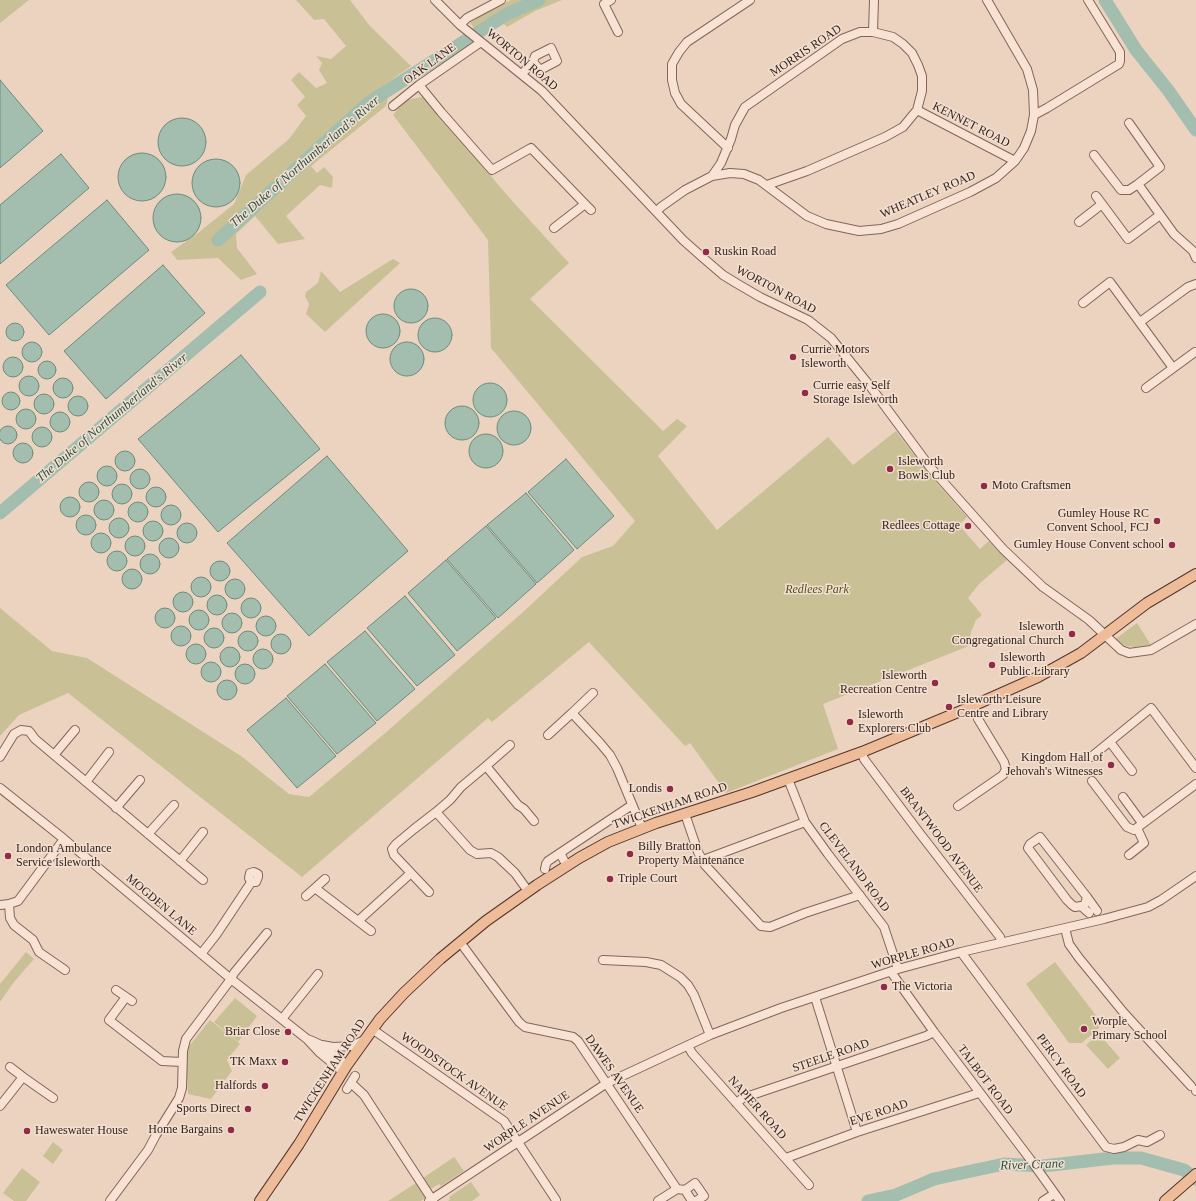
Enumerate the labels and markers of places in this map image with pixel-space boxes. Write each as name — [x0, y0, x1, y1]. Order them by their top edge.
place label: Ruskin Road — [714, 245, 776, 259]
marker: Ruskin Road — [701, 247, 711, 257]
place label: Currie Motors Isleworth — [801, 343, 869, 371]
marker: Currie Motors Isleworth — [788, 352, 798, 362]
place label: Currie easy Self Storage Isleworth — [813, 379, 898, 407]
marker: Currie easy Self Storage Isleworth — [800, 388, 810, 398]
place label: Isleworth Bowls Club — [898, 455, 955, 483]
marker: Isleworth Bowls Club — [885, 464, 895, 474]
place label: Moto Craftsmen — [992, 479, 1071, 493]
marker: Moto Craftsmen — [979, 481, 989, 491]
place label: Gumley House RC Convent School, FCJ — [1047, 507, 1149, 535]
marker: Gumley House RC Convent School, FCJ — [1152, 516, 1162, 526]
place label: Redlees Cottage — [882, 519, 960, 533]
marker: Redlees Cottage — [963, 521, 973, 531]
place label: Gumley House Convent school — [1014, 538, 1164, 552]
marker: Gumley House Convent school — [1167, 540, 1177, 550]
place label: Isleworth Congregational Church — [952, 620, 1064, 648]
marker: Isleworth Congregational Church — [1067, 629, 1077, 639]
place label: Isleworth Public Library — [1000, 651, 1070, 679]
marker: Isleworth Public Library — [987, 660, 997, 670]
place label: Isleworth Recreation Centre — [840, 669, 927, 697]
marker: Isleworth Recreation Centre — [930, 678, 940, 688]
place label: Isleworth Leisure Centre and Library — [957, 693, 1048, 721]
marker: Isleworth Leisure Centre and Library — [944, 702, 954, 712]
place label: Isleworth Explorers Club — [858, 708, 931, 736]
marker: Isleworth Explorers Club — [845, 717, 855, 727]
place label: Kingdom Hall of Jehovah's Witnesses — [1006, 751, 1103, 779]
marker: Kingdom Hall of Jehovah's Witnesses — [1106, 760, 1116, 770]
place label: Londis — [629, 782, 662, 796]
marker: Londis — [665, 784, 675, 794]
place label: Billy Bratton Property Maintenance — [638, 840, 744, 868]
place label: London Ambulance Service Isleworth — [16, 842, 112, 870]
marker: Billy Bratton Property Maintenance — [625, 849, 635, 859]
marker: London Ambulance Service Isleworth — [3, 851, 13, 861]
place label: Triple Court — [618, 872, 677, 886]
marker: Triple Court — [605, 874, 615, 884]
place label: The Victoria — [892, 980, 952, 994]
marker: The Victoria — [879, 982, 889, 992]
place label: Worple Primary School — [1092, 1015, 1167, 1043]
marker: Worple Primary School — [1079, 1024, 1089, 1034]
place label: Briar Close — [225, 1025, 280, 1039]
marker: Briar Close — [283, 1027, 293, 1037]
place label: TK Maxx — [230, 1055, 277, 1069]
marker: TK Maxx — [280, 1057, 290, 1067]
place label: Halfords — [215, 1079, 257, 1093]
marker: Halfords — [260, 1081, 270, 1091]
place label: Sports Direct — [176, 1102, 240, 1116]
marker: Sports Direct — [243, 1104, 253, 1114]
place label: Home Bargains — [148, 1123, 223, 1137]
place label: Haweswater House — [35, 1124, 128, 1138]
marker: Home Bargains — [226, 1125, 236, 1135]
marker: Haweswater House — [22, 1126, 32, 1136]

